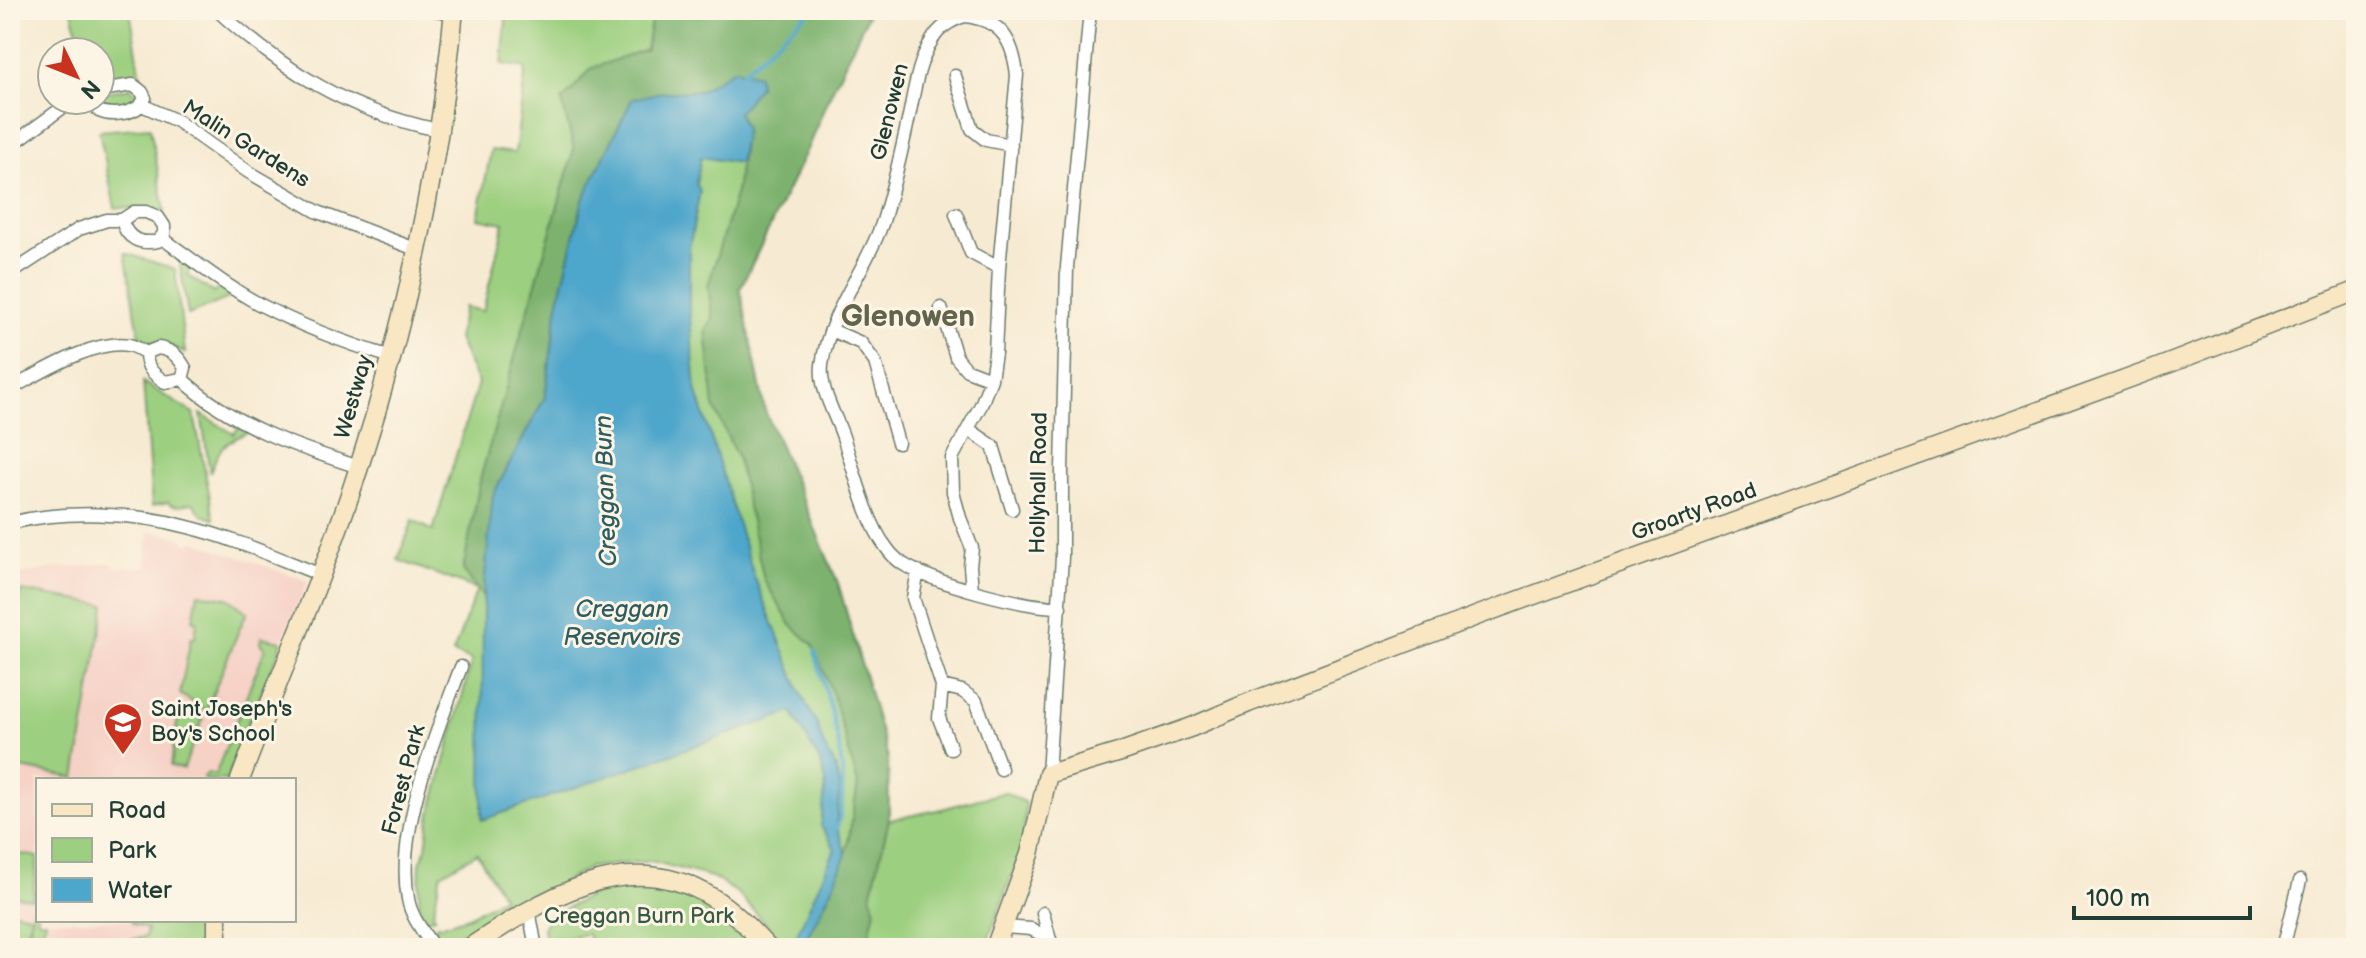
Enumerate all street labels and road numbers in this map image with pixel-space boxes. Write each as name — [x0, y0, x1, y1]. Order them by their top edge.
street label: Glenowen — [865, 61, 915, 163]
street label: Malin Gardens — [177, 94, 315, 194]
street label: Westway — [329, 352, 379, 442]
street label: Hollyhall Road — [1024, 412, 1054, 554]
street label: Groarty Road — [1628, 477, 1760, 547]
street label: Forest Park — [376, 722, 432, 838]

